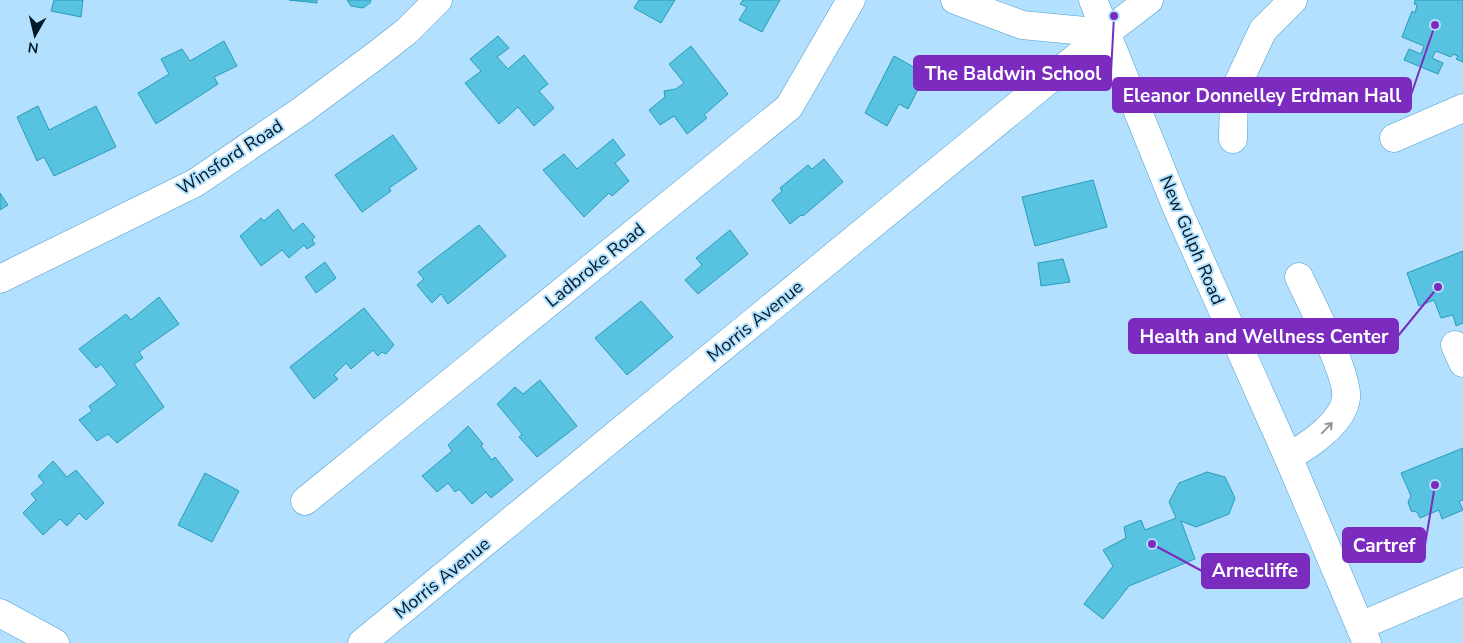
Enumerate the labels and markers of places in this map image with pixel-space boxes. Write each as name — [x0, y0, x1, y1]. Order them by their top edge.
callout: The Baldwin School — [914, 56, 1111, 90]
callout: Eleanor Donnelley Erdman Hall — [1113, 78, 1411, 112]
callout: Health and Wellness Center — [1129, 319, 1398, 353]
callout: Cartref — [1343, 528, 1425, 562]
callout: Arnecliffe — [1202, 554, 1309, 588]

